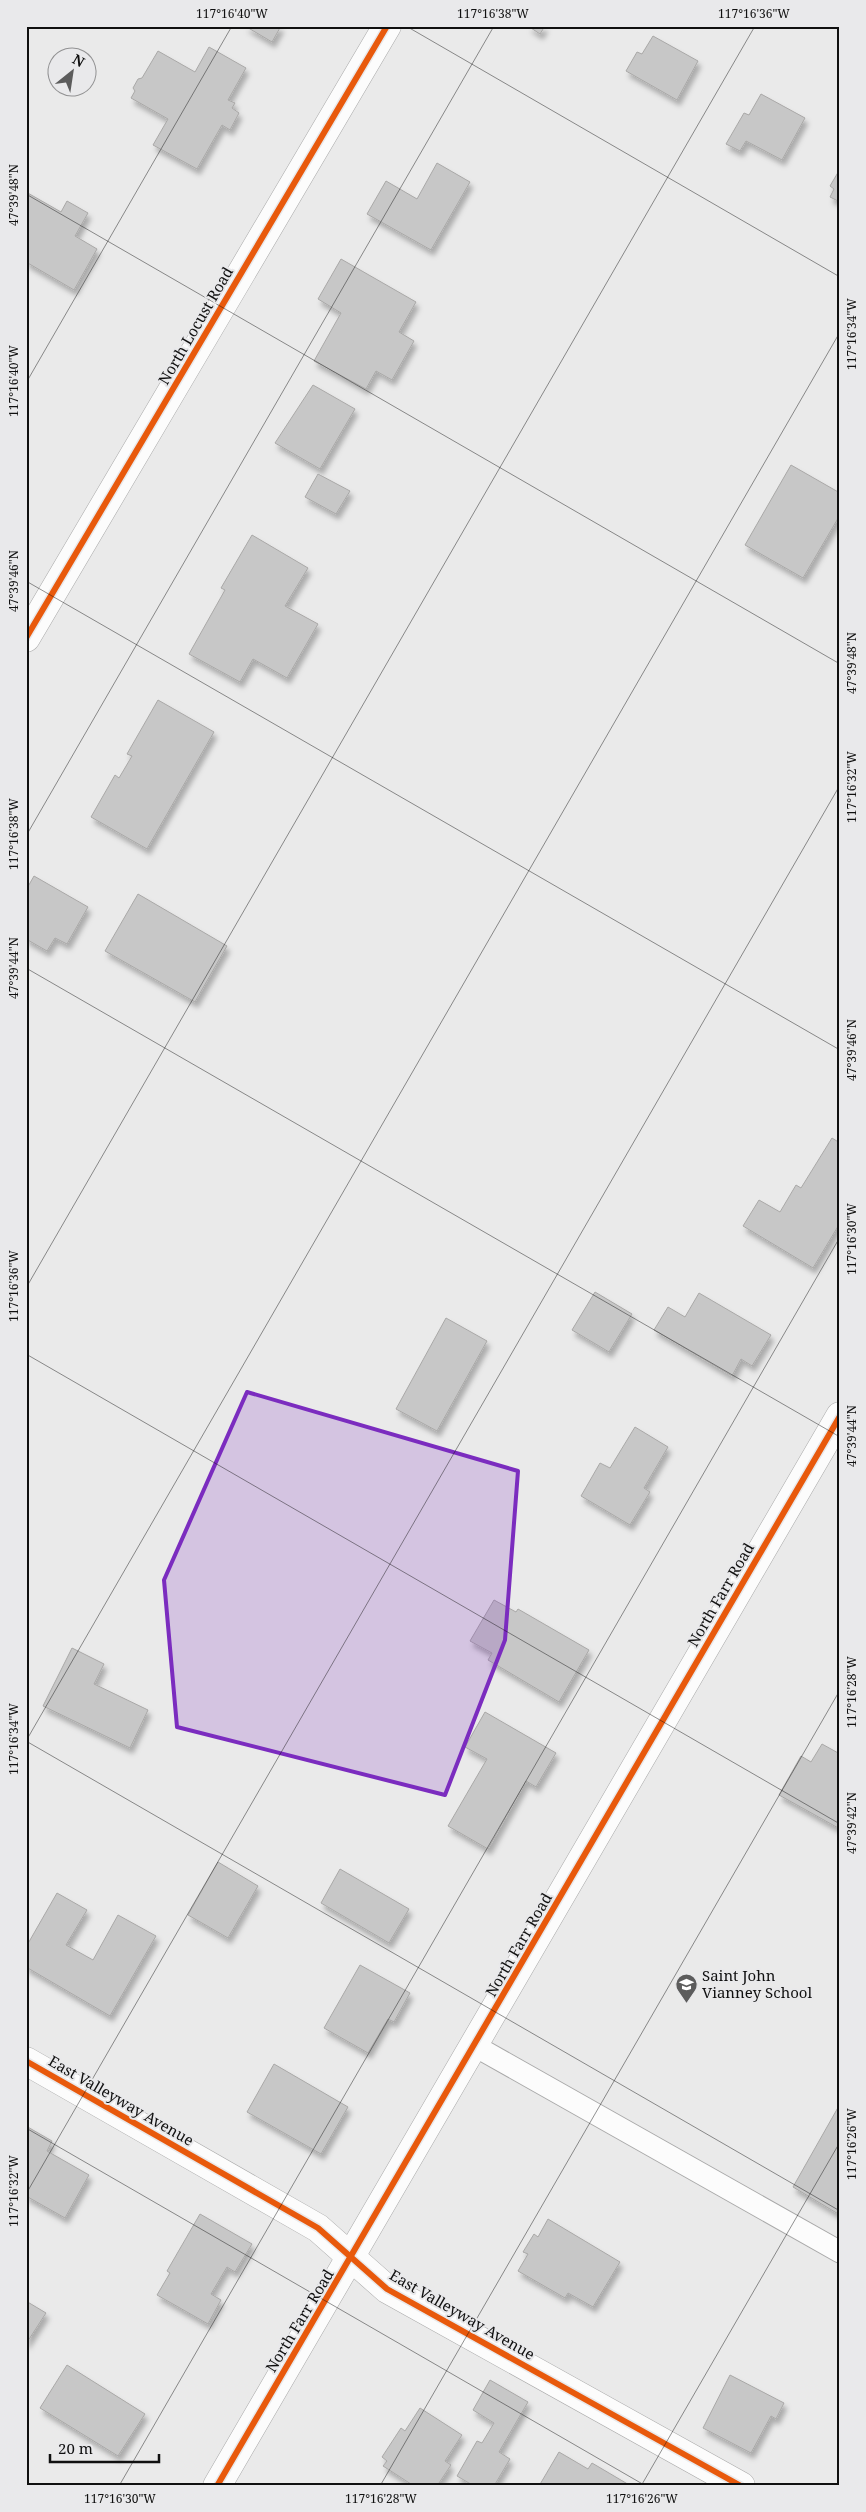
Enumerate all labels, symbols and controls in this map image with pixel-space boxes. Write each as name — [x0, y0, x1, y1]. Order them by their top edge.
text: 117°16'40"W — [196, 5, 268, 22]
text: 117°16'38"W — [457, 5, 529, 22]
text: 117°16'36"W — [718, 5, 790, 22]
north arrow — [48, 48, 98, 98]
text: N — [69, 49, 88, 71]
text: 47°39'48"N — [5, 164, 22, 226]
street label: North Locust Road — [153, 263, 237, 388]
text: 117°16'34"W — [843, 298, 860, 370]
text: 117°16'40"W — [5, 345, 22, 417]
text: 47°39'46"N — [5, 550, 22, 612]
text: 47°39'48"N — [843, 632, 860, 694]
text: 117°16'32"W — [843, 751, 860, 823]
text: 117°16'38"W — [5, 798, 22, 870]
text: 47°39'44"N — [5, 937, 22, 999]
text: 47°39'46"N — [843, 1019, 860, 1081]
text: 117°16'30"W — [843, 1203, 860, 1275]
text: 117°16'36"W — [5, 1250, 22, 1322]
text: 47°39'44"N — [843, 1405, 860, 1467]
street label: North Farr Road — [682, 1539, 758, 1650]
text: 117°16'28"W — [843, 1656, 860, 1728]
text: 117°16'34"W — [5, 1703, 22, 1775]
text: 47°39'42"N — [843, 1792, 860, 1854]
street label: North Farr Road — [480, 1889, 556, 2000]
place label: Saint John Vianney School — [702, 1965, 812, 2002]
school or university icon: Saint John Vianney School — [674, 1973, 698, 2004]
street label: East Valleyway Avenue — [45, 2050, 198, 2150]
text: 117°16'26"W — [843, 2108, 860, 2180]
text: 117°16'32"W — [5, 2155, 22, 2227]
street label: East Valleyway Avenue — [386, 2264, 539, 2364]
street label: North Farr Road — [261, 2265, 338, 2376]
scale bar — [50, 2432, 159, 2464]
text: 20 m — [58, 2438, 93, 2458]
text: 117°16'30"W — [84, 2490, 156, 2507]
text: 117°16'28"W — [345, 2490, 417, 2507]
text: 117°16'26"W — [606, 2490, 678, 2507]

